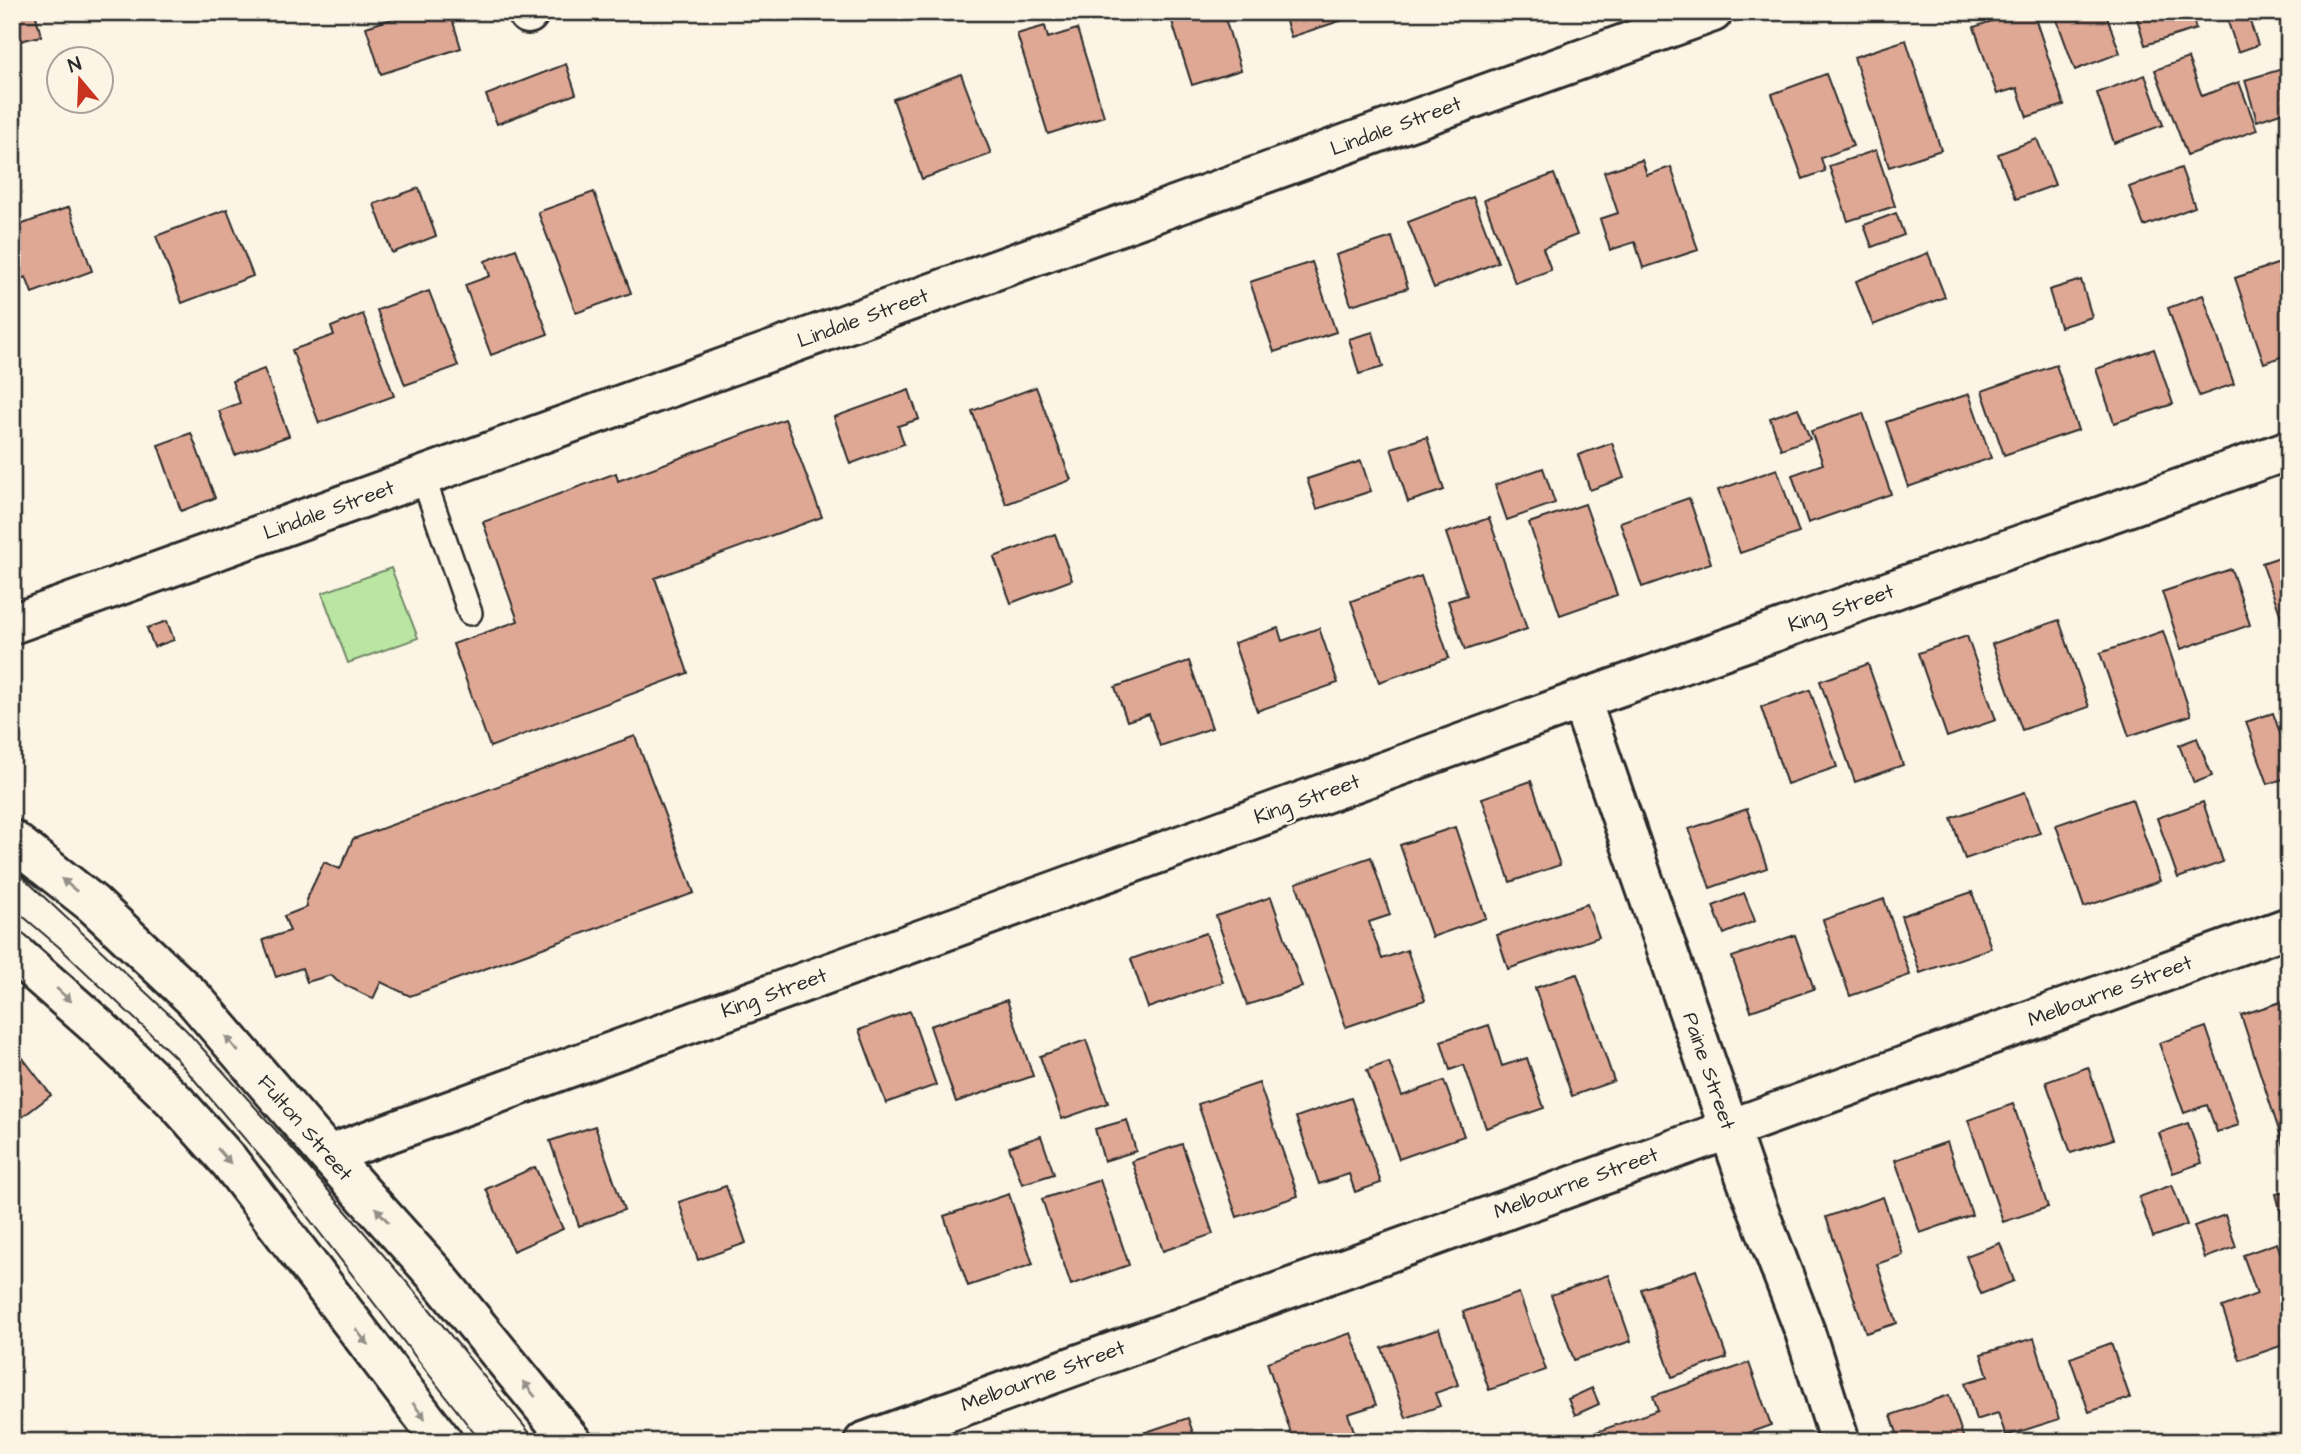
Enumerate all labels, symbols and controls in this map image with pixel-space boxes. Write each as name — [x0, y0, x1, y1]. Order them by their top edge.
north arrow — [46, 46, 116, 116]
text: N — [65, 51, 85, 80]
street label: Lindale Street — [1326, 89, 1466, 163]
street label: Lindale Street — [793, 281, 933, 355]
street label: Lindale Street — [259, 473, 399, 547]
street label: King Street — [1784, 576, 1899, 642]
street label: King Street — [1250, 766, 1365, 833]
one-way arrow — [61, 878, 79, 893]
street label: Melbourne Street — [2024, 948, 2197, 1034]
street label: King Street — [717, 960, 832, 1027]
one-way arrow — [55, 987, 72, 1003]
street label: Paine Street — [1675, 1008, 1743, 1134]
one-way arrow — [225, 1035, 240, 1052]
street label: Fulton Street — [251, 1068, 360, 1188]
street label: Melbourne Street — [1490, 1140, 1663, 1226]
one-way arrow — [216, 1148, 231, 1165]
one-way arrow — [374, 1206, 390, 1224]
one-way arrow — [355, 1328, 369, 1346]
street label: Melbourne Street — [957, 1333, 1130, 1419]
one-way arrow — [521, 1380, 536, 1398]
one-way arrow — [412, 1402, 427, 1420]

